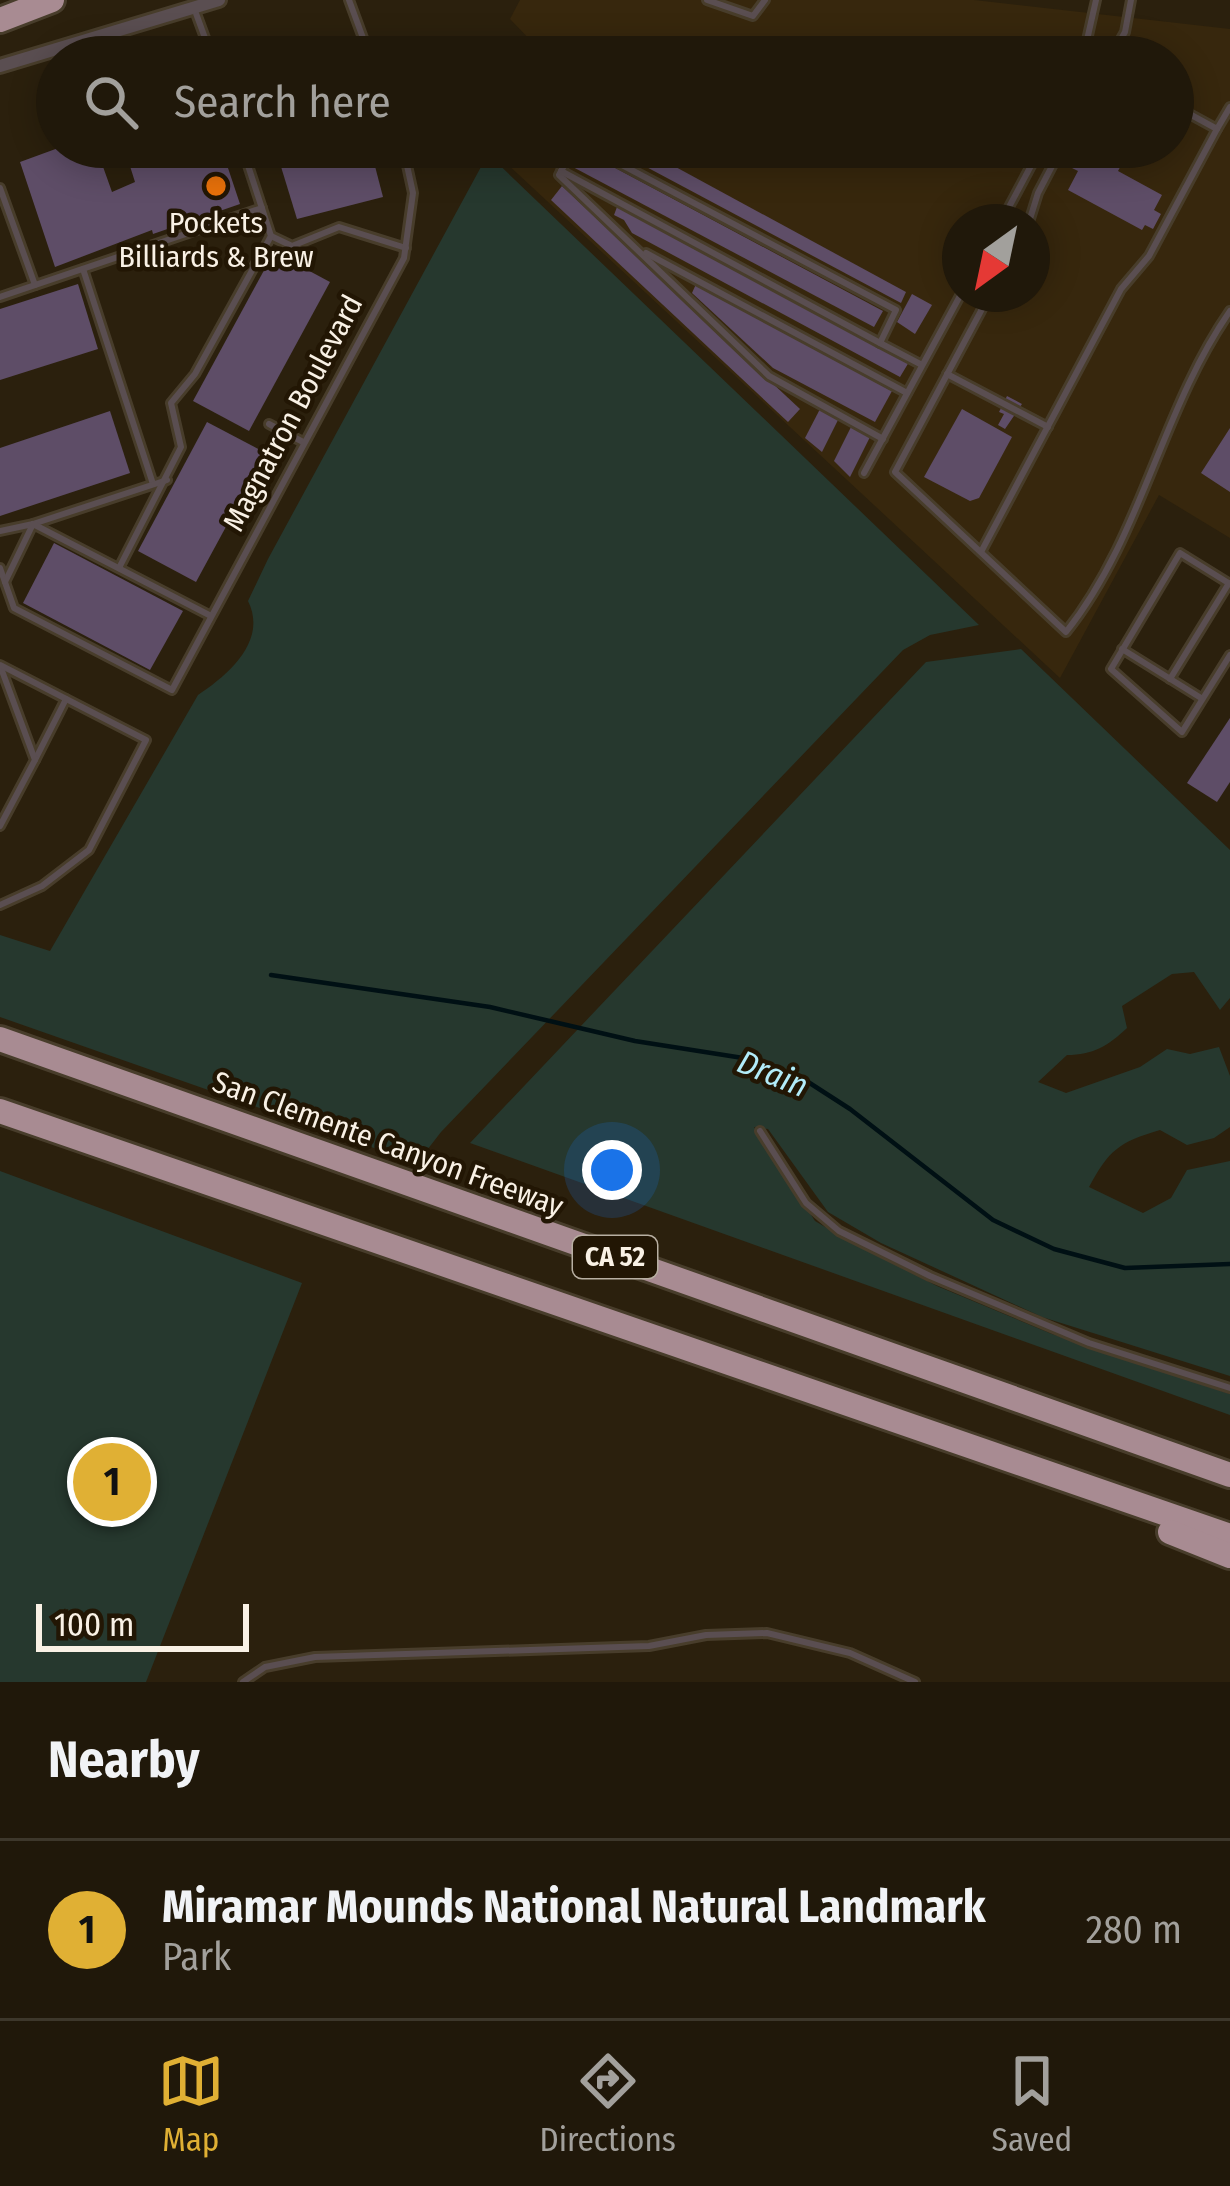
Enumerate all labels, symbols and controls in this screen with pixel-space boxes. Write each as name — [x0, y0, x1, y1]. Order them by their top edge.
search box — [36, 36, 1194, 168]
icon: search — [78, 69, 144, 135]
text: Search here — [174, 75, 391, 129]
marker: Pockets Billiards & Brew — [203, 173, 229, 199]
north arrow — [942, 204, 1050, 312]
place label: Pockets Billiards & Brew — [118, 205, 314, 275]
street label: Magnatron Boulevard — [216, 289, 370, 537]
water label: Drain — [732, 1042, 814, 1106]
street label: San Clemente Canyon Freeway — [208, 1064, 569, 1224]
your location — [582, 1140, 642, 1200]
road number: CA 52 — [573, 1236, 657, 1278]
pin: 1 — [73, 1437, 151, 1527]
scale bar — [36, 1598, 249, 1651]
text: 100 m — [54, 1605, 134, 1645]
text: Nearby — [48, 1729, 200, 1791]
text: Miramar Mounds National Natural Landmark — [162, 1880, 986, 1934]
text: 1 — [79, 1907, 95, 1953]
text: 280 m — [1086, 1907, 1182, 1953]
text: Park — [162, 1934, 231, 1980]
tab: Map — [158, 2048, 224, 2160]
tab: Directions — [539, 2048, 676, 2160]
tab: Saved — [992, 2048, 1072, 2160]

